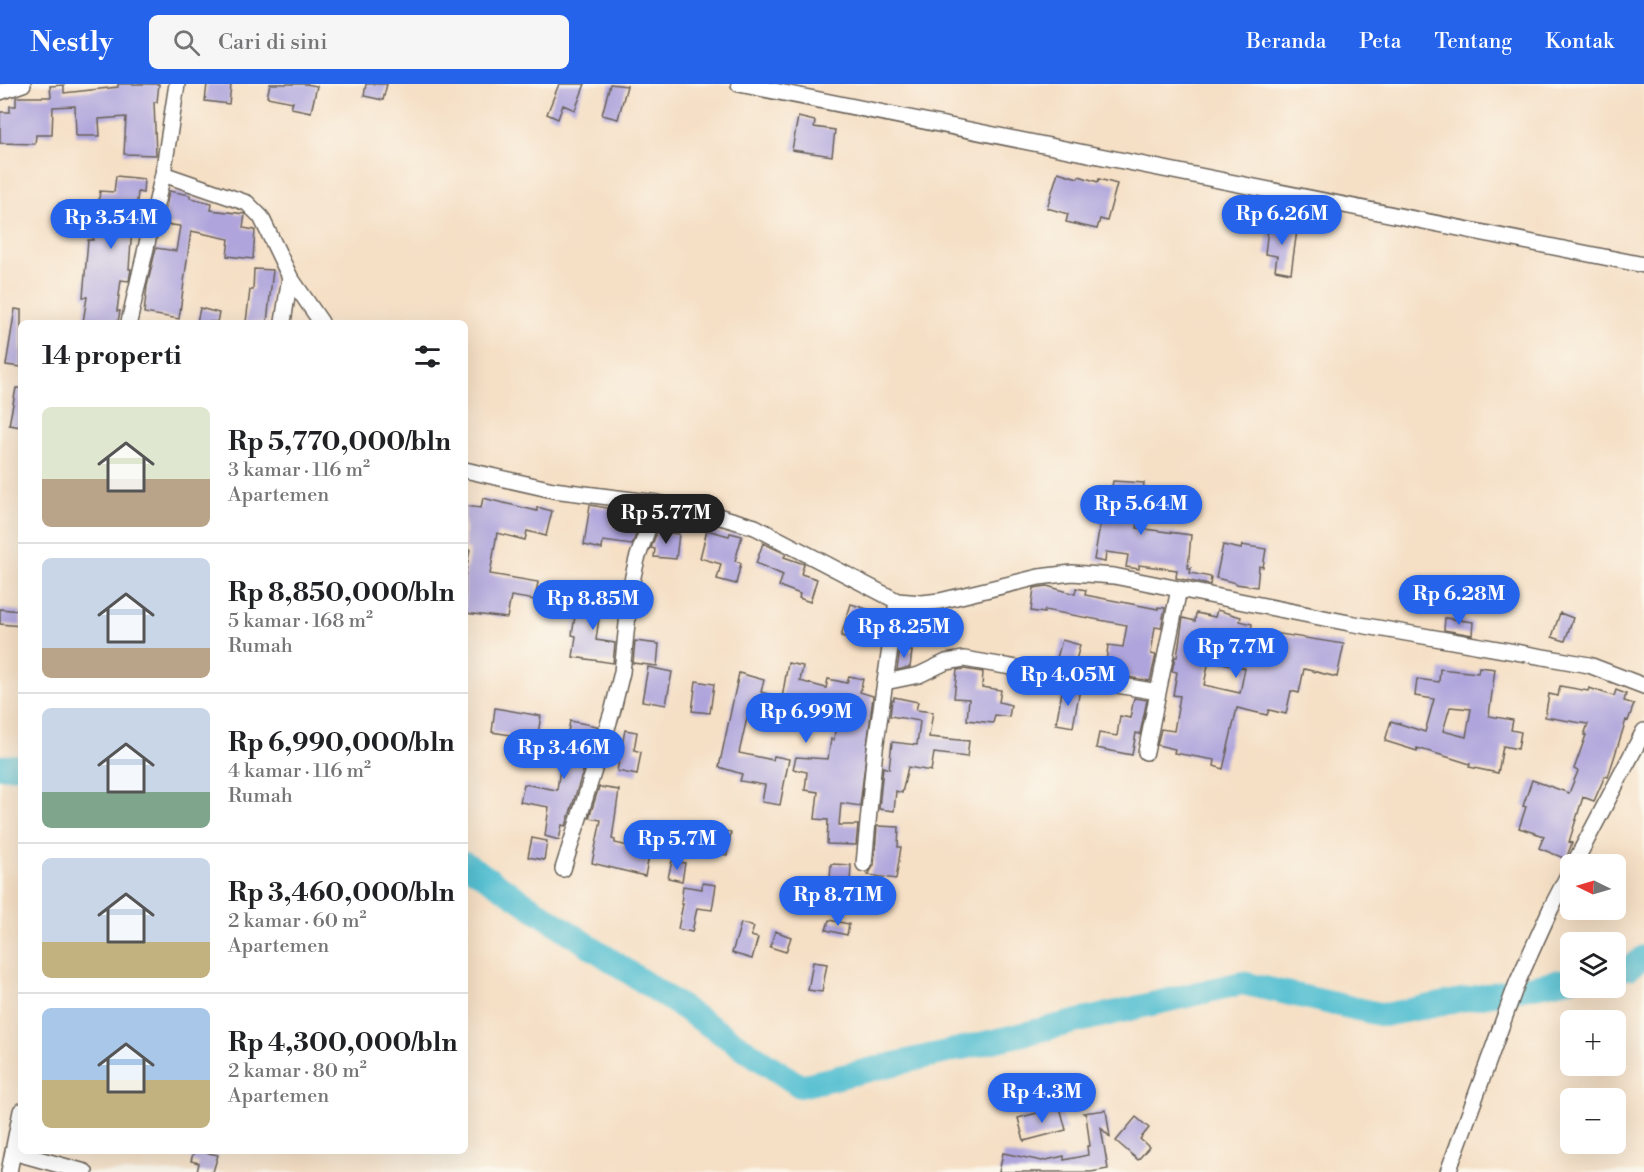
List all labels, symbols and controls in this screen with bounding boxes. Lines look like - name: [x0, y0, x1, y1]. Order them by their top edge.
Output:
- search box: [149, 15, 569, 69]
- text: Nestly: [30, 25, 113, 60]
- icon: search: [170, 26, 203, 59]
- text: Cari di sini: [218, 29, 327, 56]
- text: Beranda: [1246, 29, 1326, 55]
- text: Peta: [1359, 29, 1401, 55]
- text: Tentang: [1434, 29, 1512, 55]
- text: Kontak: [1545, 29, 1614, 55]
- pin: Rp 6.26M: [1220, 195, 1344, 246]
- pin: Rp 3.54M: [49, 199, 173, 250]
- text: Rp 6.26M: [1236, 202, 1328, 227]
- text: Rp 3.54M: [65, 206, 157, 231]
- text: 14 properti: [42, 340, 181, 372]
- icon: filters: [411, 340, 444, 373]
- text: Rp 5,770,000/bln: [228, 426, 451, 458]
- icon: home: [90, 431, 162, 503]
- text: 3 kamar · 116 m²: [228, 458, 370, 483]
- text: Apartemen: [228, 483, 329, 508]
- pin: Rp 5.64M: [1079, 485, 1203, 536]
- text: Rp 5.64M: [1094, 492, 1188, 517]
- pin: Rp 5.77M: [604, 494, 728, 545]
- text: Rp 5.77M: [621, 501, 711, 526]
- pin: Rp 6.28M: [1397, 575, 1521, 626]
- text: Rp 8,850,000/bln: [228, 577, 455, 609]
- pin: Rp 8.85M: [531, 580, 655, 631]
- icon: home: [90, 582, 162, 654]
- text: Rp 6.28M: [1413, 582, 1505, 607]
- text: Rp 8.85M: [547, 587, 639, 612]
- pin: Rp 8.25M: [842, 608, 966, 659]
- text: 5 kamar · 168 m²: [228, 609, 373, 634]
- text: Rp 8.25M: [858, 615, 950, 640]
- pin: Rp 7.7M: [1181, 628, 1291, 679]
- text: Rumah: [228, 634, 293, 659]
- text: Rp 7.7M: [1197, 635, 1275, 660]
- pin: Rp 4.05M: [1006, 656, 1130, 707]
- text: Rp 4.05M: [1020, 663, 1116, 688]
- pin: Rp 6.99M: [744, 693, 868, 744]
- text: Rp 6.99M: [760, 700, 852, 725]
- text: Rp 6,990,000/bln: [228, 727, 455, 759]
- pin: Rp 3.46M: [502, 729, 626, 780]
- icon: home: [90, 732, 162, 804]
- text: Rp 3.46M: [518, 736, 610, 761]
- text: 4 kamar · 116 m²: [228, 759, 371, 784]
- text: Rumah: [228, 784, 293, 809]
- pin: Rp 5.7M: [622, 820, 732, 871]
- text: Rp 5.7M: [638, 827, 716, 852]
- north arrow: [1560, 854, 1626, 920]
- map controls: [1560, 854, 1626, 1154]
- pin: Rp 8.71M: [776, 876, 900, 927]
- text: Rp 3,460,000/bln: [228, 877, 455, 909]
- icon: home: [90, 882, 162, 954]
- text: Rp 8.71M: [793, 883, 883, 908]
- text: 2 kamar · 60 m²: [228, 909, 367, 934]
- button: layers: [1560, 932, 1626, 998]
- text: Apartemen: [228, 934, 329, 959]
- button: +: [1560, 1010, 1626, 1076]
- text: Rp 4,300,000/bln: [228, 1027, 457, 1059]
- icon: home: [90, 1032, 162, 1104]
- text: 2 kamar · 80 m²: [228, 1059, 367, 1084]
- pin: Rp 4.3M: [987, 1073, 1097, 1124]
- text: Rp 4.3M: [1002, 1080, 1082, 1105]
- text: Apartemen: [228, 1084, 329, 1109]
- button: −: [1560, 1088, 1626, 1154]

